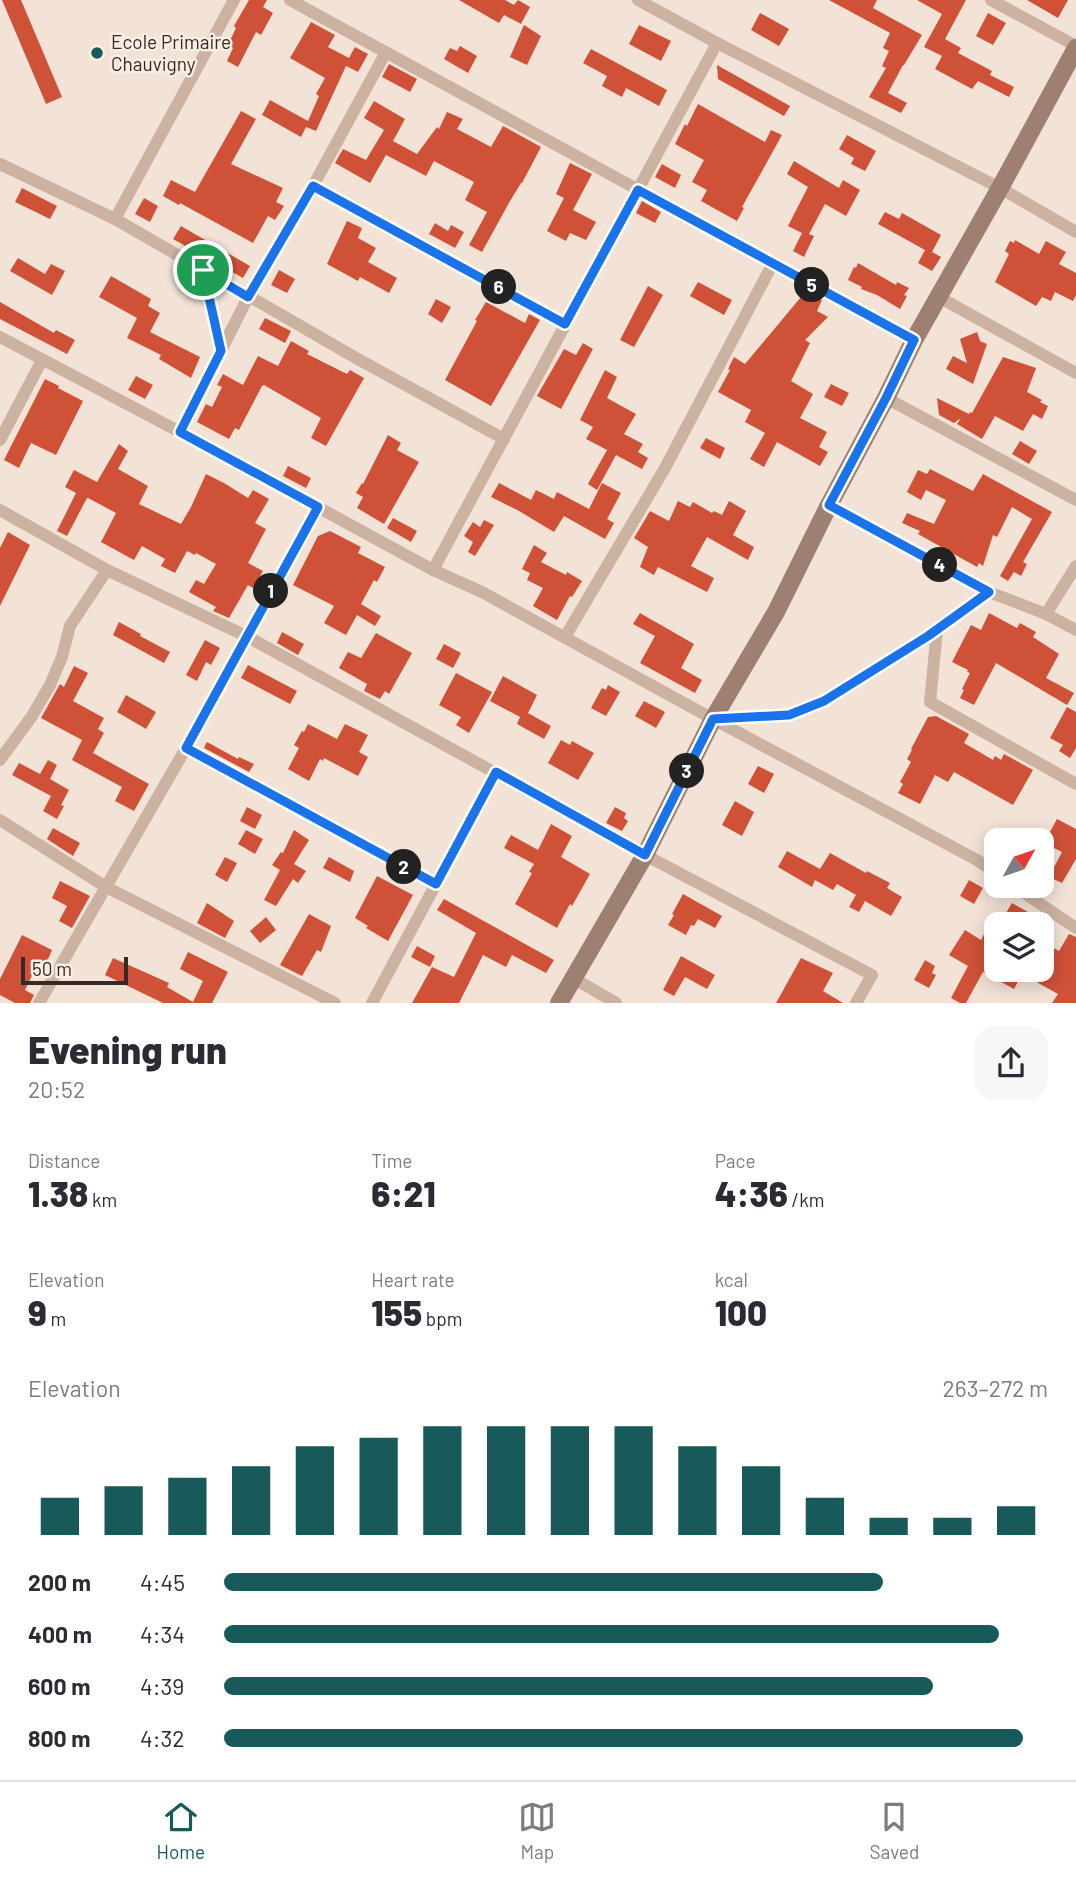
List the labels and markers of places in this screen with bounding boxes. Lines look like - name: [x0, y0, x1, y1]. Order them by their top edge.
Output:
- place label: Ecole Primaire Chauvigny: [111, 30, 231, 75]
- marker: Ecole Primaire Chauvigny: [89, 45, 105, 61]
- pin: [173, 240, 233, 300]
- pin: 5: [794, 268, 830, 302]
- pin: 6: [482, 270, 516, 304]
- pin: 4: [922, 548, 958, 582]
- pin: 1: [254, 574, 288, 608]
- pin: 3: [670, 754, 704, 788]
- pin: 2: [386, 850, 422, 884]

